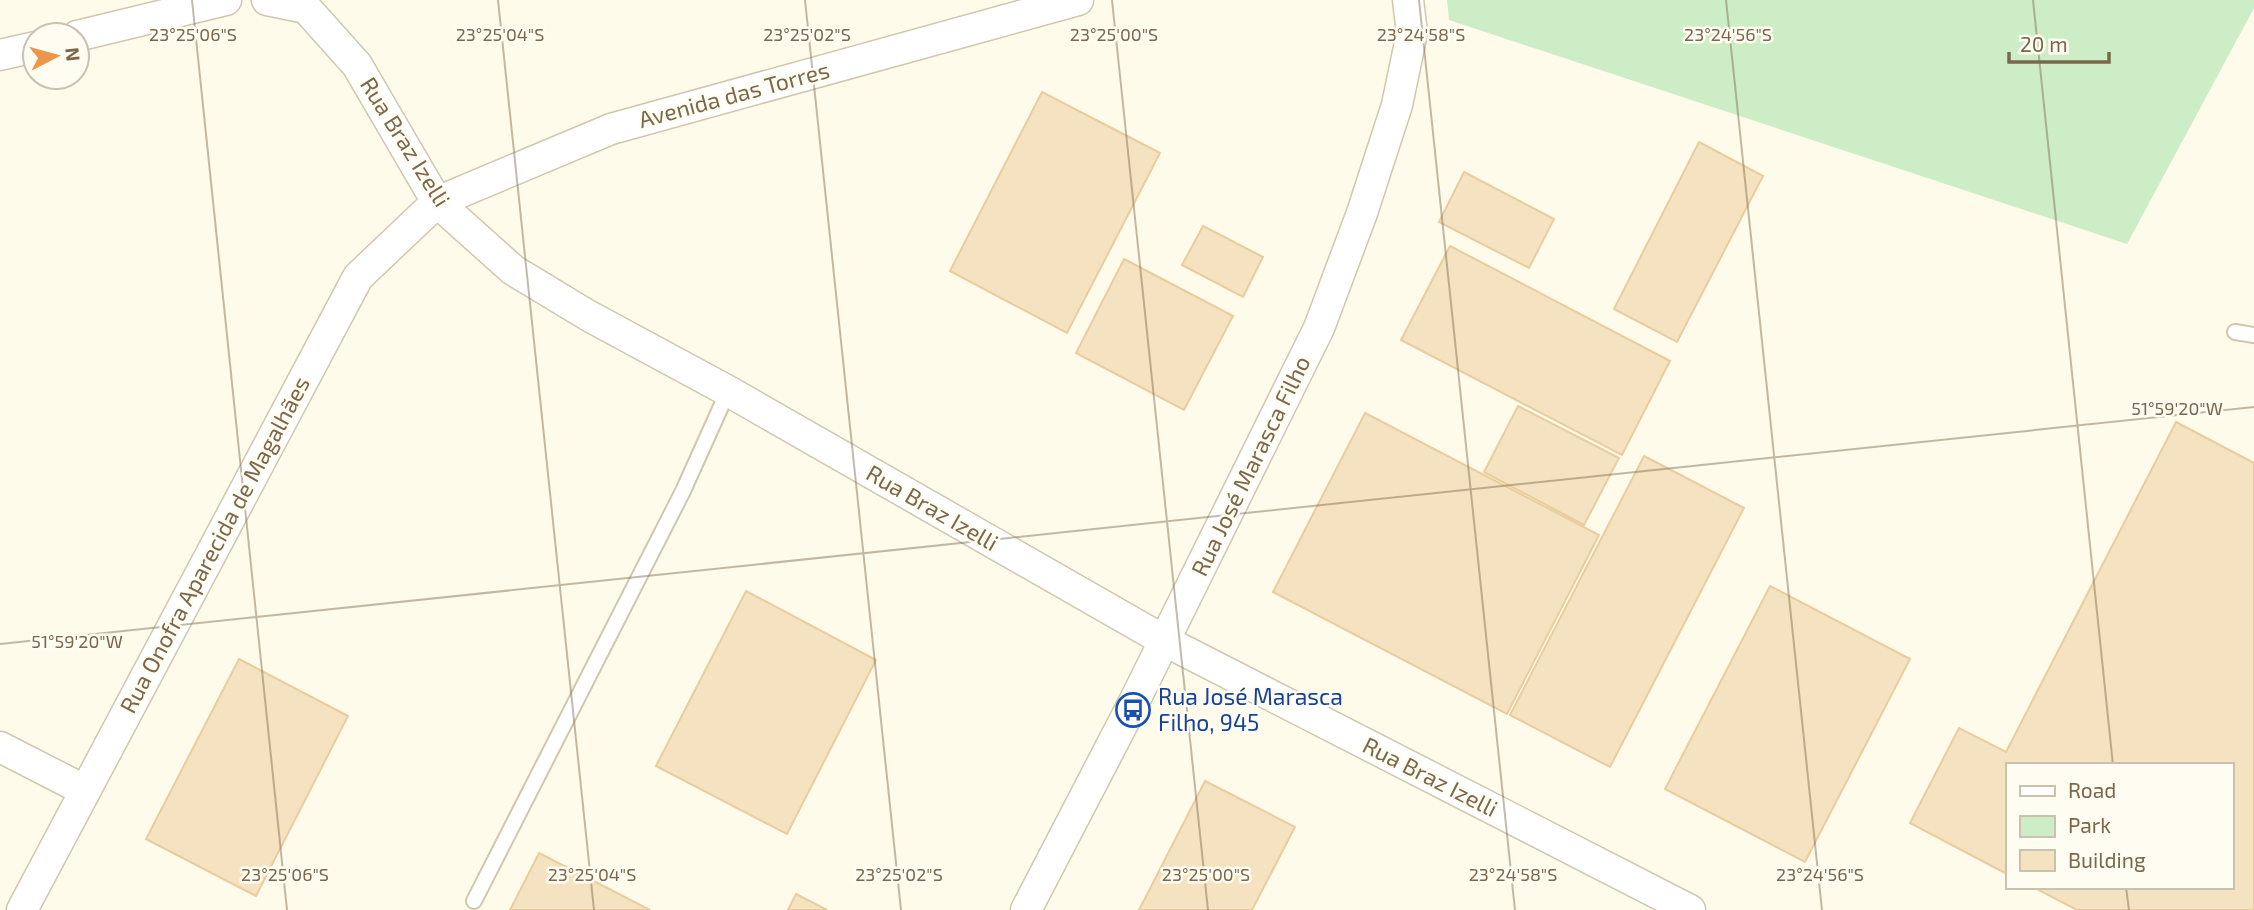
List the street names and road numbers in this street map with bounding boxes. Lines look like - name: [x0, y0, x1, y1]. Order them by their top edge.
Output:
- street label: Avenida das Torres: [635, 55, 832, 133]
- street label: Rua Braz Izelli: [355, 72, 457, 211]
- street label: Rua José Marasca Filho: [1185, 351, 1316, 580]
- street label: Rua Onofra Aparecida de Magalhães: [113, 371, 315, 718]
- street label: Rua Braz Izelli: [862, 458, 1003, 556]
- street label: Rua Braz Izelli: [1358, 730, 1503, 822]

